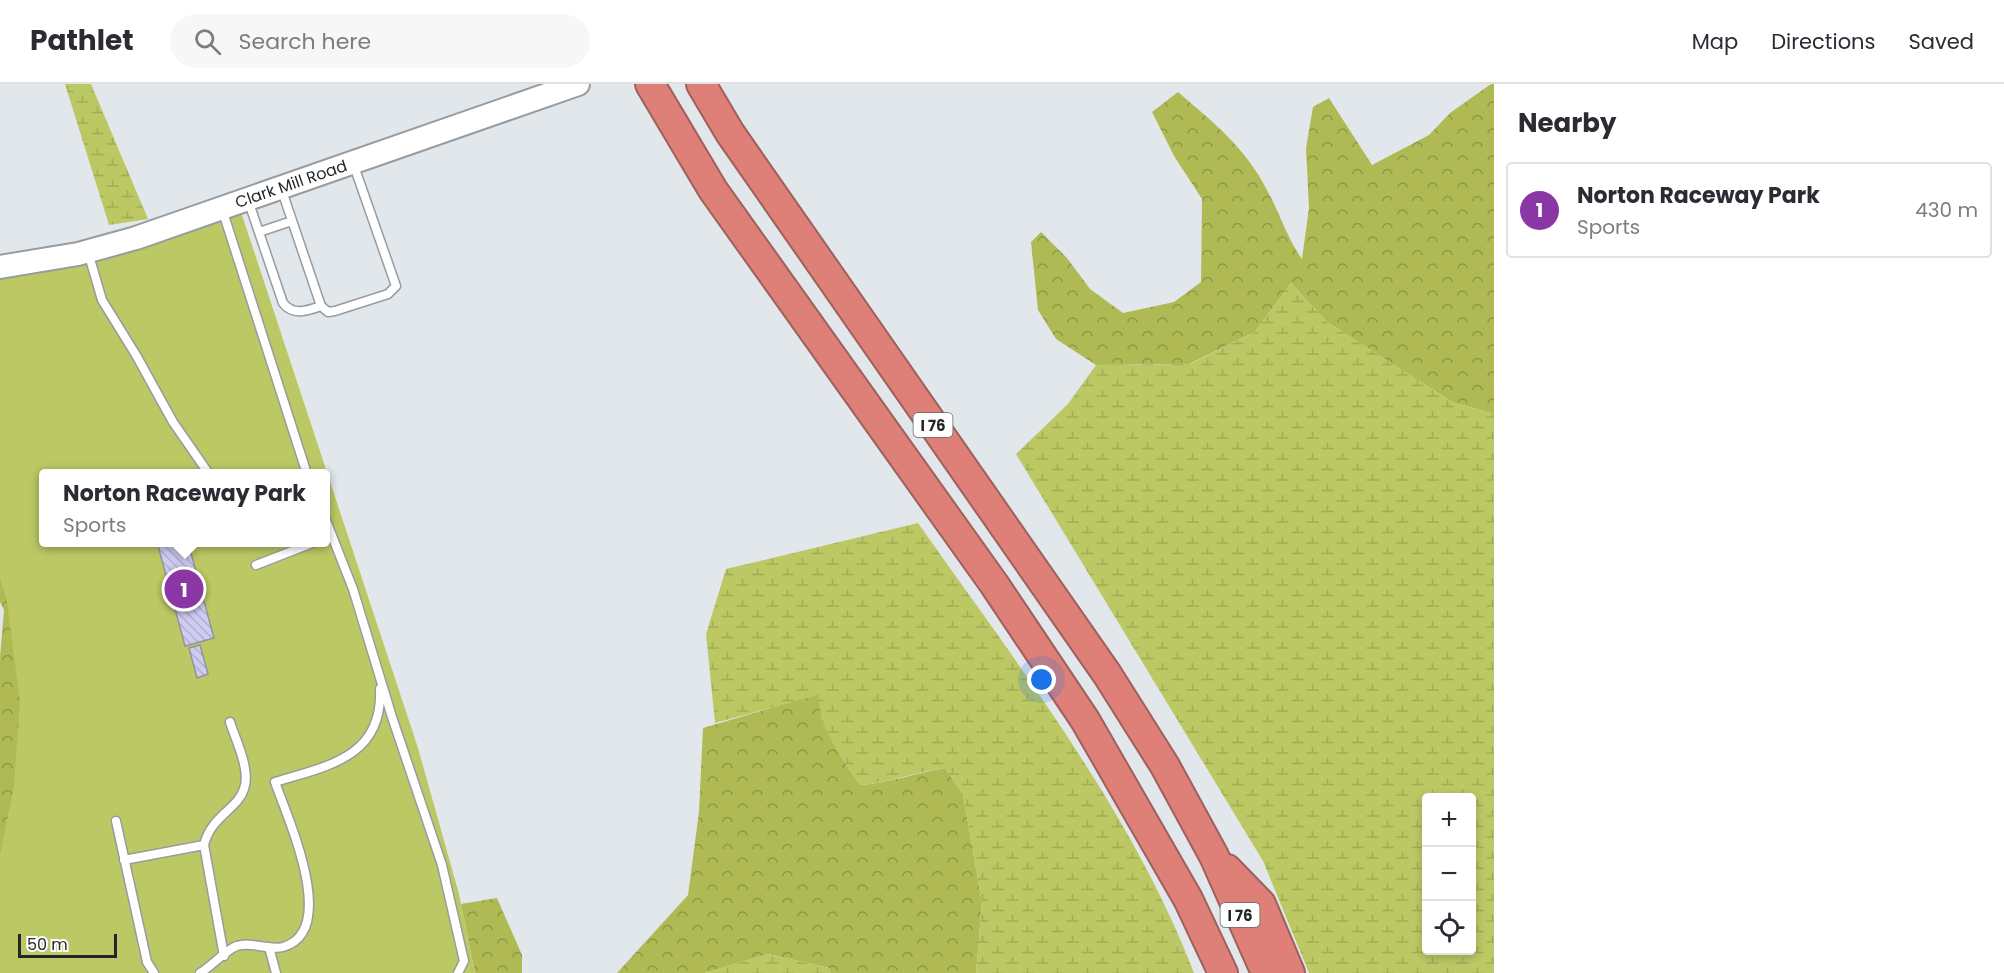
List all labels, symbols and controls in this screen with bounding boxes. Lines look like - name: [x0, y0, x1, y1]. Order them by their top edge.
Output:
- search box: [170, 14, 590, 68]
- text: Pathlet: [30, 21, 134, 60]
- icon: search: [191, 25, 224, 58]
- text: Search here: [239, 26, 371, 57]
- text: Map: [1692, 27, 1738, 56]
- text: Directions: [1771, 27, 1875, 56]
- text: Saved: [1908, 27, 1974, 56]
- text: Nearby: [1518, 105, 1616, 141]
- street label: Clark Mill Road: [232, 154, 350, 214]
- text: Norton Raceway Park: [1577, 180, 1820, 211]
- text: 1: [1536, 196, 1543, 224]
- text: 430 m: [1915, 196, 1978, 224]
- text: Sports: [1577, 213, 1640, 241]
- road number: I 76: [914, 413, 952, 437]
- popup: [39, 469, 330, 547]
- text: Norton Raceway Park: [63, 478, 306, 509]
- text: Sports: [63, 511, 126, 539]
- pin: 1: [164, 566, 204, 612]
- your location: [1027, 665, 1056, 694]
- map controls: [1422, 793, 1476, 955]
- button: +: [1422, 793, 1476, 847]
- button: −: [1422, 847, 1476, 901]
- button: locate: [1422, 901, 1476, 955]
- road number: I 76: [1220, 903, 1260, 927]
- scale bar: [18, 931, 117, 958]
- text: 50 m: [27, 933, 68, 956]

